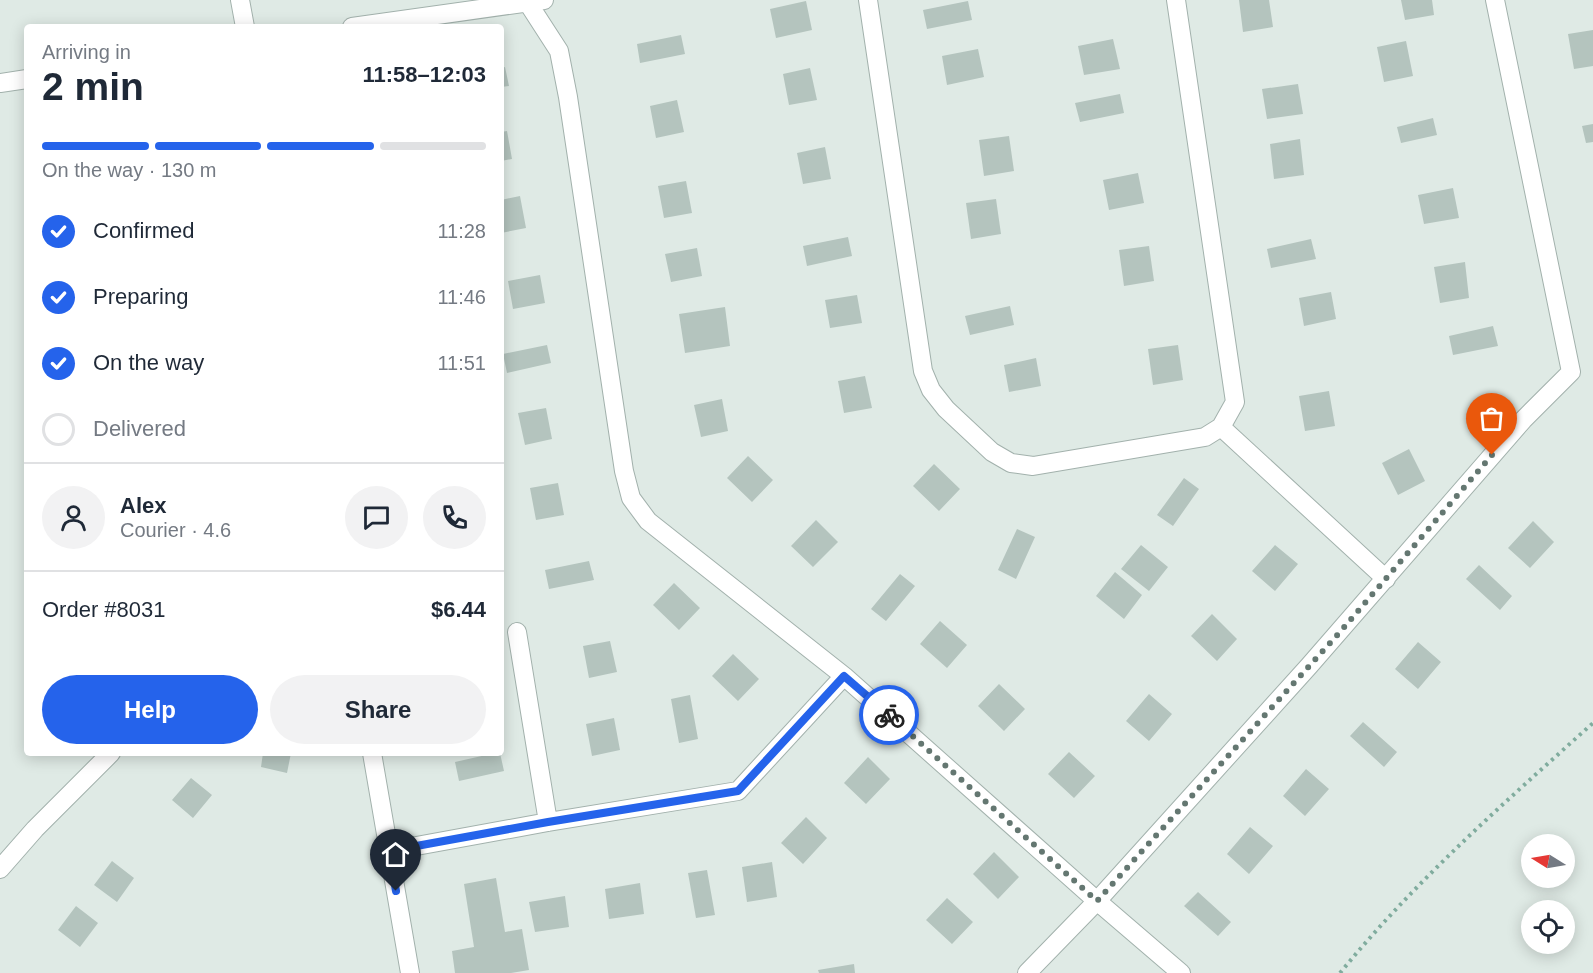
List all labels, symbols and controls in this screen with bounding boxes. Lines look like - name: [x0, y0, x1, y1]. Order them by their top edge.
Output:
- text: Arriving in: [42, 41, 131, 63]
- text: 11:58–12:03: [362, 62, 486, 87]
- text: 2 min: [42, 65, 144, 108]
- text: On the way · 130 m: [42, 159, 217, 181]
- icon: check: [42, 215, 75, 248]
- text: Confirmed: [93, 218, 194, 243]
- text: 11:28: [437, 220, 486, 242]
- icon: check: [42, 281, 75, 314]
- text: Preparing: [93, 284, 188, 309]
- text: 11:46: [437, 286, 486, 308]
- icon: check: [42, 347, 75, 380]
- text: On the way: [93, 350, 204, 375]
- text: 11:51: [437, 352, 486, 374]
- pin: [1466, 393, 1517, 455]
- icon: bag: [1475, 402, 1508, 435]
- text: Delivered: [93, 416, 186, 441]
- button: person: [42, 486, 105, 549]
- button: chat: [345, 486, 408, 549]
- button: phone: [423, 486, 486, 549]
- text: Alex: [120, 493, 166, 518]
- text: Courier · 4.6: [120, 519, 231, 541]
- text: Order #8031: [42, 597, 166, 622]
- text: $6.44: [431, 597, 486, 622]
- button: Help: [42, 675, 258, 744]
- button: Share: [270, 675, 486, 744]
- courier: [859, 685, 919, 745]
- icon: bike: [873, 699, 906, 732]
- pin: [370, 829, 421, 891]
- north arrow: [1521, 834, 1575, 888]
- map controls: [1521, 834, 1575, 954]
- icon: home: [379, 838, 412, 871]
- button: locate: [1521, 900, 1575, 954]

